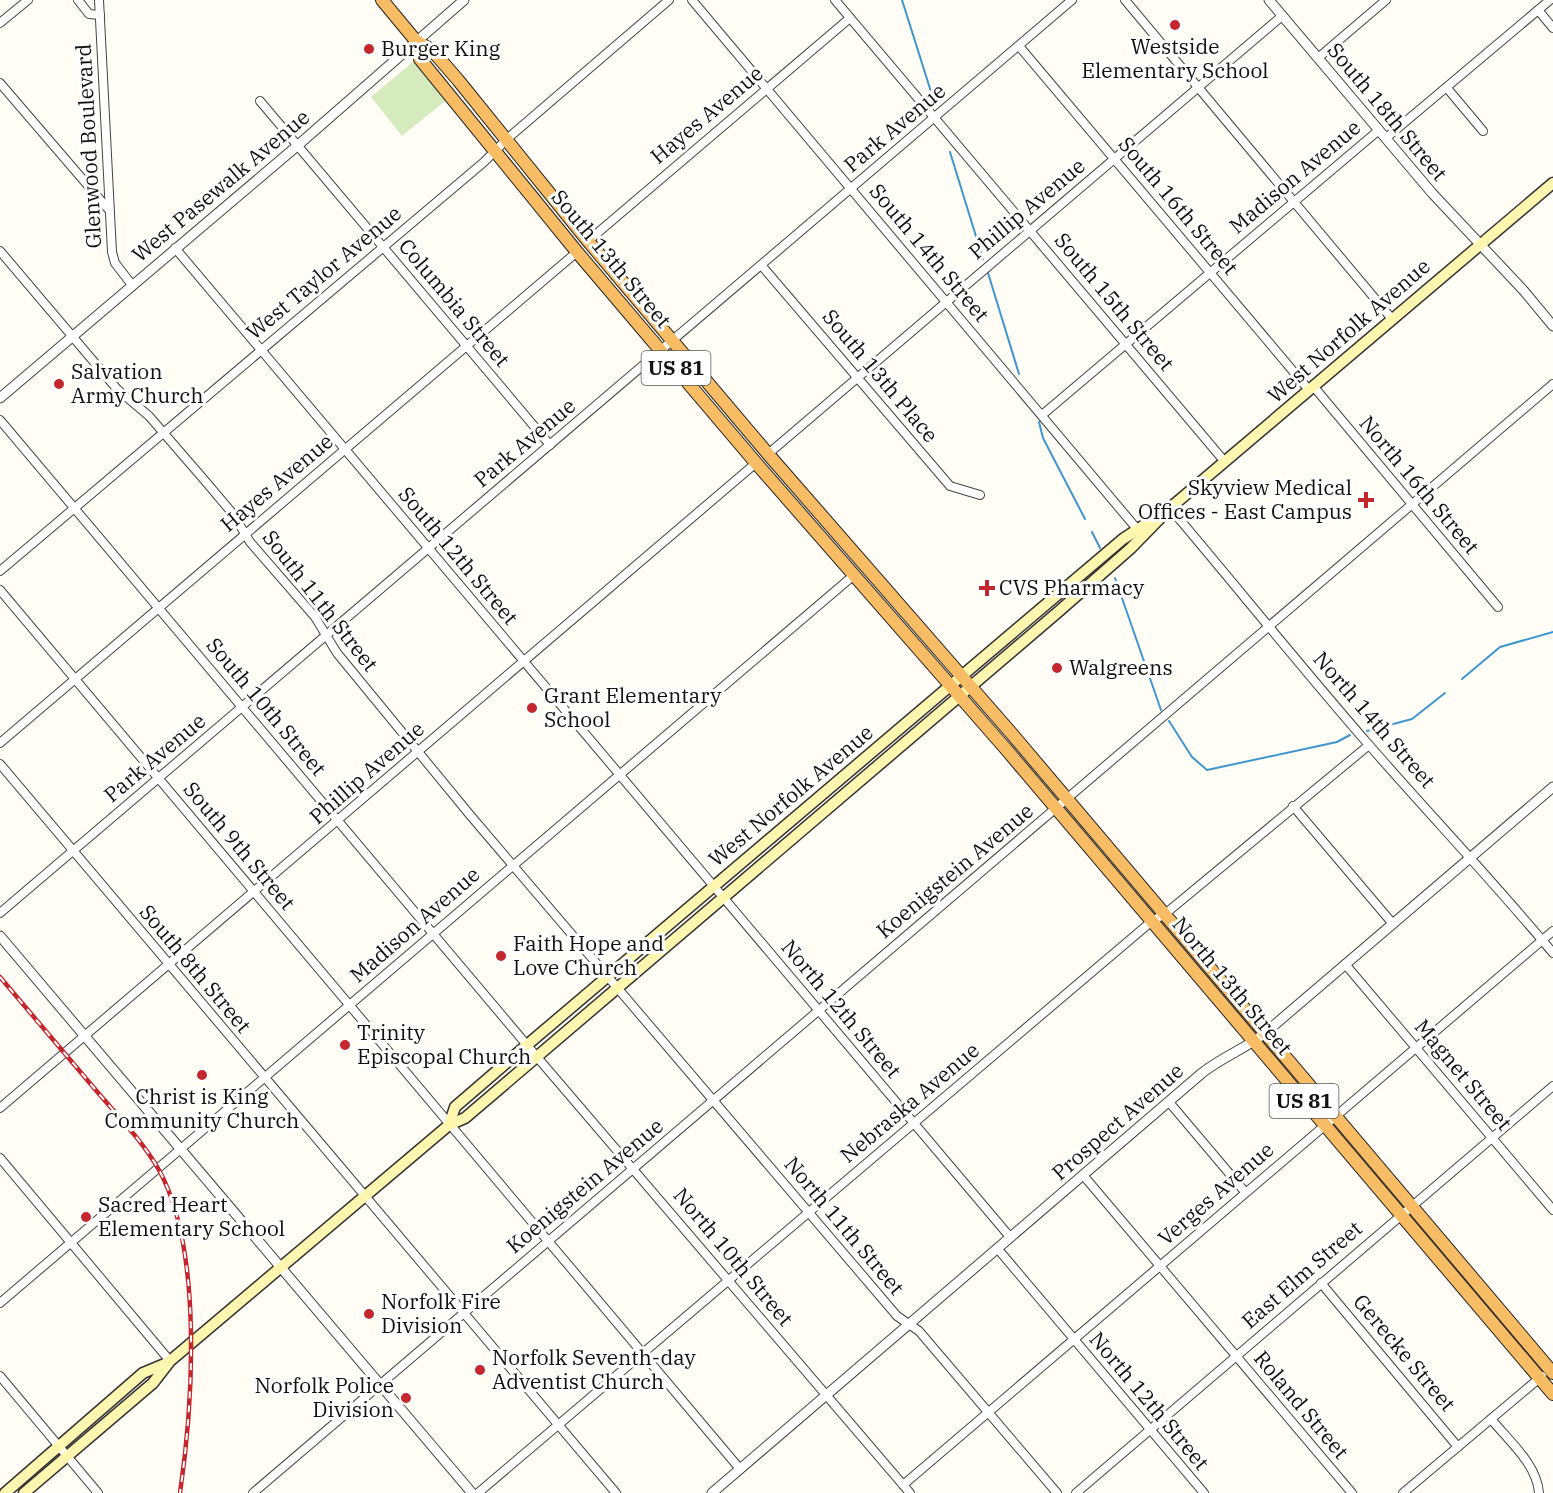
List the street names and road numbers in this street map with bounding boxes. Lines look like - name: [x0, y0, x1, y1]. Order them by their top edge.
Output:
- street label: South 18th Street: [1322, 36, 1454, 186]
- street label: Glenwood Boulevard: [69, 43, 107, 249]
- street label: Hayes Avenue: [644, 59, 769, 170]
- street label: Park Avenue: [838, 76, 951, 178]
- street label: West Pasewalk Avenue: [126, 103, 315, 268]
- street label: Madison Avenue: [1223, 113, 1366, 239]
- street label: South 16th Street: [1113, 130, 1245, 280]
- street label: Phillip Avenue: [962, 151, 1090, 265]
- street label: South 14th Street: [864, 177, 996, 327]
- street label: South 13th Street: [546, 183, 678, 333]
- street label: West Taylor Avenue: [240, 199, 407, 345]
- street label: South 15th Street: [1049, 226, 1181, 376]
- street label: Columbia Street: [393, 232, 517, 372]
- street label: West Norfolk Avenue: [1261, 252, 1436, 409]
- street label: South 13th Place: [817, 303, 945, 448]
- road number: US 81: [642, 351, 710, 385]
- street label: Park Avenue: [468, 391, 581, 493]
- street label: North 16th Street: [1354, 409, 1486, 559]
- street label: Hayes Avenue: [214, 427, 339, 538]
- street label: South 12th Street: [393, 480, 525, 630]
- street label: South 11th Street: [257, 524, 385, 677]
- street label: South 10th Street: [201, 631, 333, 781]
- street label: North 14th Street: [1308, 645, 1442, 794]
- street label: Park Avenue: [98, 706, 211, 808]
- street label: Phillip Avenue: [303, 715, 430, 830]
- street label: West Norfolk Avenue: [702, 718, 879, 872]
- street label: South 9th Street: [178, 775, 302, 915]
- street label: Koenigstein Avenue: [870, 796, 1039, 944]
- street label: Madison Avenue: [344, 860, 485, 988]
- street label: South 8th Street: [134, 898, 258, 1038]
- street label: North 13th Street: [1167, 910, 1299, 1060]
- street label: North 12th Street: [776, 933, 908, 1083]
- street label: Magnet Street: [1409, 1013, 1519, 1136]
- street label: Nebraska Avenue: [834, 1036, 985, 1169]
- street label: Prospect Avenue: [1046, 1056, 1189, 1186]
- road number: US 81: [1270, 1084, 1338, 1118]
- street label: Koenigstein Avenue: [500, 1111, 669, 1259]
- street label: Verges Avenue: [1152, 1135, 1279, 1251]
- street label: North 11th Street: [779, 1150, 911, 1300]
- street label: North 10th Street: [668, 1181, 800, 1331]
- street label: East Elm Street: [1235, 1214, 1367, 1334]
- street label: Gerecke Street: [1347, 1288, 1462, 1417]
- street label: North 12th Street: [1084, 1325, 1216, 1475]
- street label: Roland Street: [1248, 1344, 1355, 1464]

